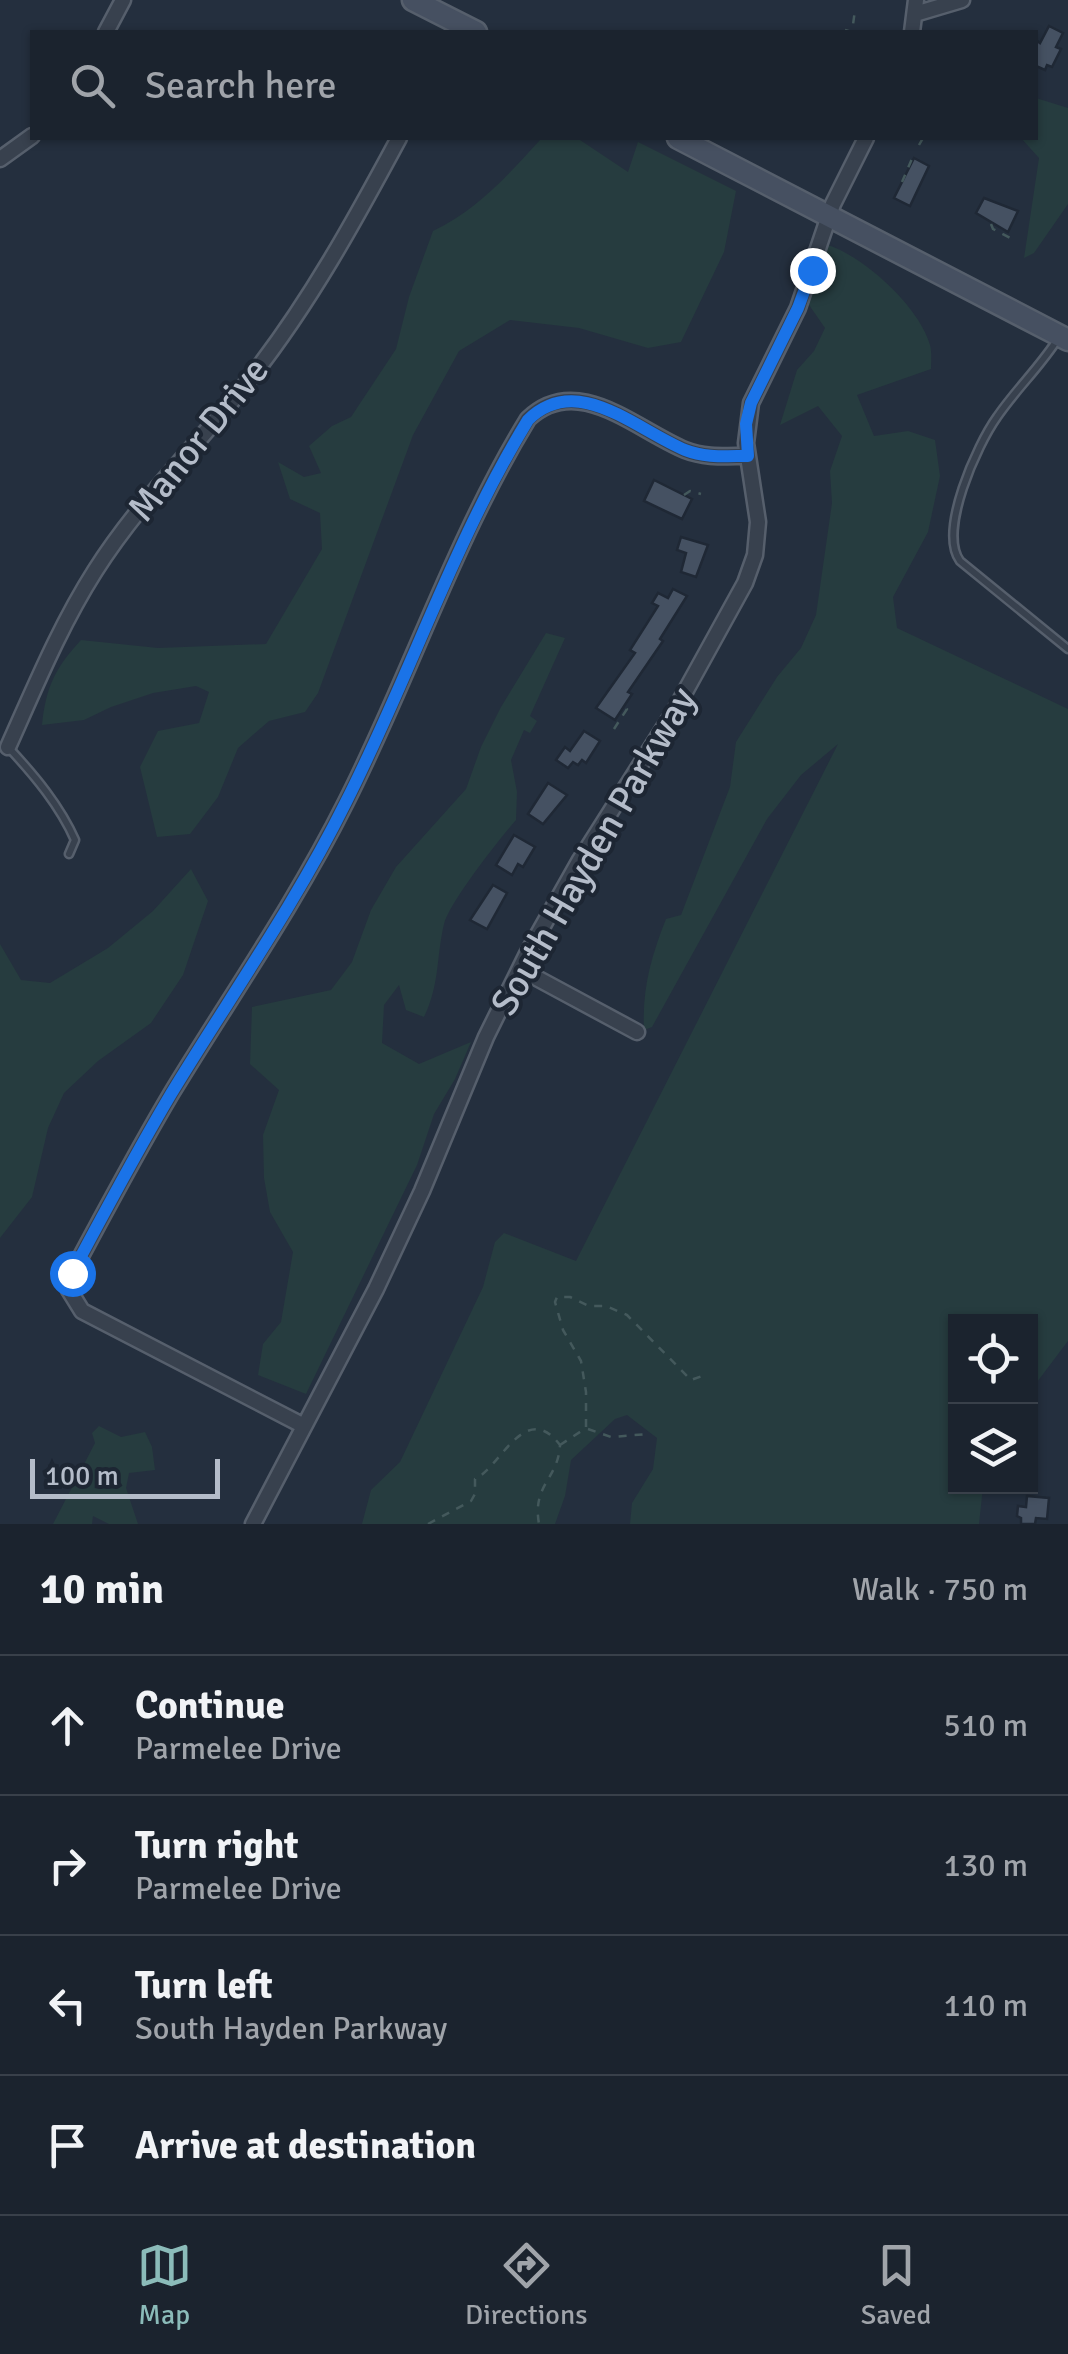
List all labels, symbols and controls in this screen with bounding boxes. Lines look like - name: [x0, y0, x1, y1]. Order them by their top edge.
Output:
- search box: [30, 30, 1038, 140]
- icon: search: [65, 58, 120, 113]
- text: Search here: [145, 62, 337, 109]
- route end: [790, 248, 836, 294]
- street label: Manor Drive: [118, 348, 279, 531]
- street label: South Hayden Parkway: [480, 679, 707, 1024]
- route start: [50, 1251, 96, 1297]
- map controls: [948, 1314, 1038, 1494]
- button: locate: [948, 1314, 1038, 1404]
- button: layers: [948, 1404, 1038, 1494]
- scale bar: [30, 1454, 220, 1498]
- text: 100 m: [45, 1459, 119, 1493]
- text: 10 min: [40, 1564, 164, 1615]
- text: Walk · 750 m: [852, 1570, 1028, 1609]
- text: Continue: [135, 1682, 285, 1729]
- icon: ahead: [40, 1698, 95, 1753]
- text: 510 m: [944, 1706, 1028, 1745]
- text: Parmelee Drive: [135, 1729, 342, 1768]
- text: Turn right: [135, 1822, 299, 1869]
- icon: right: [40, 1838, 95, 1893]
- text: 130 m: [944, 1846, 1028, 1885]
- text: Parmelee Drive: [135, 1869, 342, 1908]
- text: Turn left: [135, 1962, 273, 2009]
- icon: left: [40, 1978, 95, 2033]
- text: 110 m: [944, 1986, 1028, 2025]
- text: South Hayden Parkway: [135, 2009, 447, 2048]
- icon: arrive: [40, 2118, 95, 2173]
- text: Arrive at destination: [135, 2122, 476, 2169]
- tab: Map: [137, 2238, 192, 2332]
- tab: Directions: [465, 2238, 587, 2332]
- tab: Saved: [861, 2238, 931, 2332]

